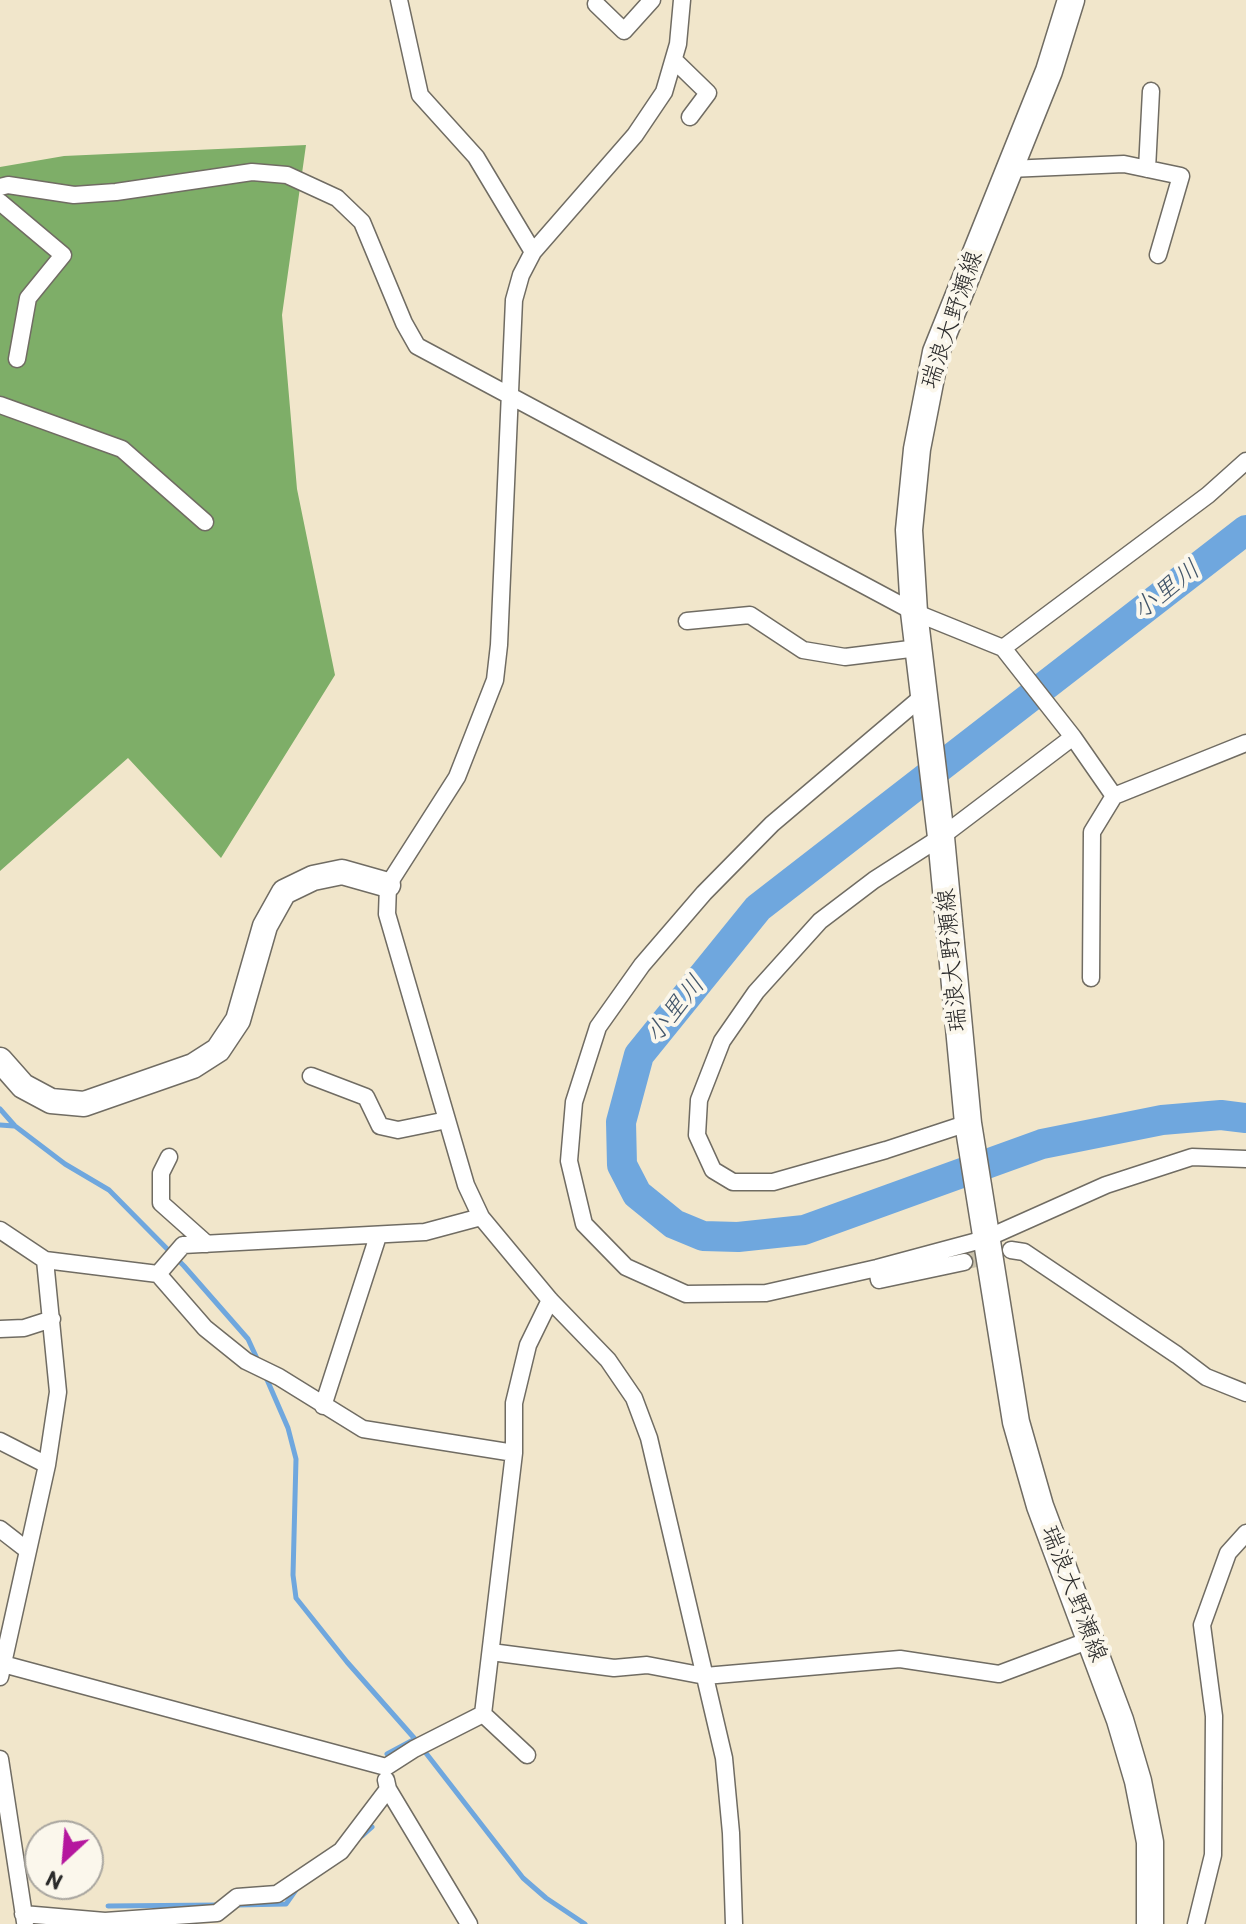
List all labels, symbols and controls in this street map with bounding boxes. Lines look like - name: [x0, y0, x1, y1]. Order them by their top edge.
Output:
- street label: 瑞浪大野瀬線: [916, 247, 990, 393]
- water label: 小里川: [1127, 555, 1207, 627]
- street label: 瑞浪大野瀬線: [932, 887, 974, 1033]
- water label: 小里川: [639, 970, 713, 1050]
- street label: 瑞浪大野瀬線: [1034, 1522, 1112, 1666]
- north arrow: [24, 1820, 104, 1900]
- text: N: [42, 1865, 67, 1896]

